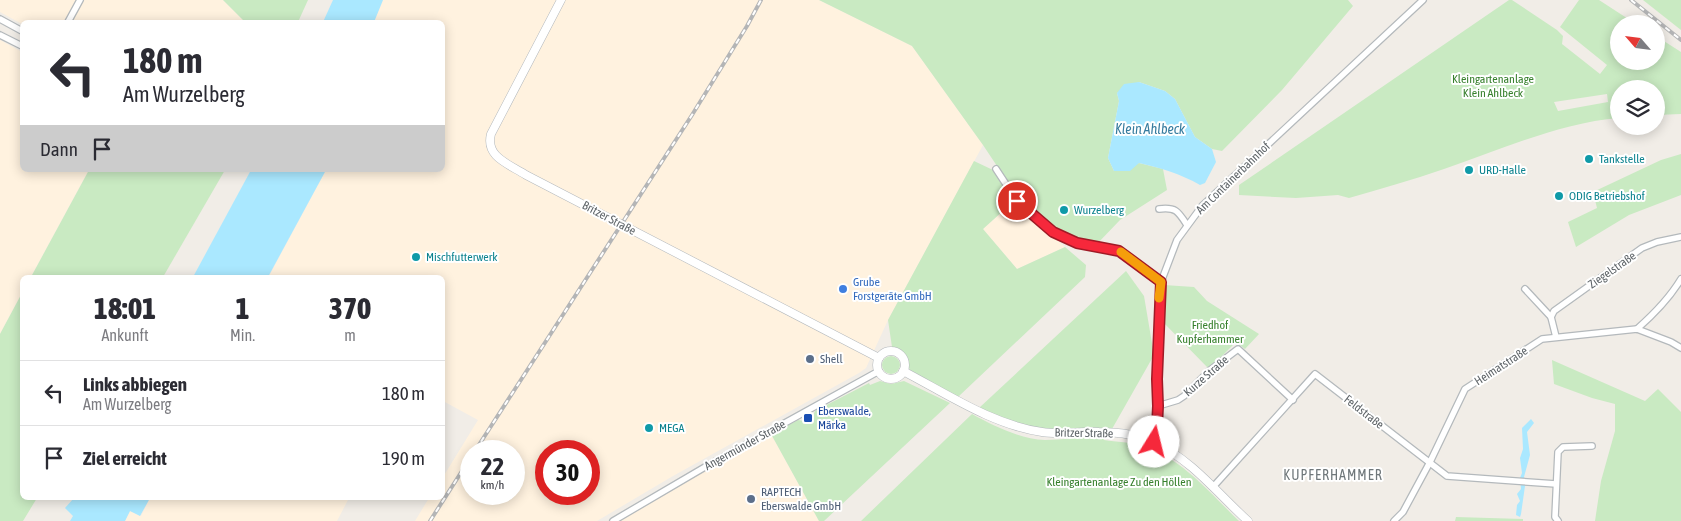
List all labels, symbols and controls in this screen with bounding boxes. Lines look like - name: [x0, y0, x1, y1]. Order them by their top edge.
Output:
- north arrow: [1610, 15, 1665, 70]
- map controls: [1610, 15, 1665, 135]
- icon: left: [40, 40, 105, 105]
- text: 180 m: [123, 40, 202, 80]
- park label: Kleingartenanlage Klein Ahlbeck: [1452, 72, 1534, 100]
- button: layers: [1610, 80, 1665, 135]
- text: Am Wurzelberg: [123, 81, 245, 107]
- water label: Klein Ahlbeck: [1115, 121, 1186, 137]
- icon: arrive: [88, 135, 116, 163]
- text: Dann: [40, 138, 78, 160]
- street label: Am Containerbahnhof: [1193, 139, 1273, 217]
- place label: Tankstelle: [1599, 152, 1645, 166]
- marker: Tankstelle: [1583, 153, 1595, 165]
- place label: URD-Halle: [1479, 163, 1526, 177]
- marker: URD-Halle: [1463, 164, 1475, 176]
- pin: [996, 180, 1038, 222]
- icon: arrive: [1003, 187, 1031, 215]
- place label: ODIG Betriebshof: [1569, 189, 1646, 203]
- marker: ODIG Betriebshof: [1553, 190, 1565, 202]
- street label: Britzer Straße: [580, 198, 638, 238]
- place label: Wurzelberg: [1074, 203, 1125, 217]
- marker: Wurzelberg: [1058, 204, 1070, 216]
- street label: Ziegelstraße: [1586, 249, 1638, 291]
- place label: Mischfutterwerk: [426, 250, 498, 264]
- marker: Mischfutterwerk: [410, 251, 422, 263]
- place label: Grube Forstgeräte GmbH: [853, 275, 932, 303]
- marker: Grube Forstgeräte GmbH: [837, 283, 849, 295]
- text: 18:01: [94, 291, 156, 325]
- text: 1: [235, 291, 250, 325]
- text: 370: [329, 291, 371, 325]
- park label: Friedhof Kupferhammer: [1176, 318, 1244, 346]
- text: Ankunft: [101, 326, 149, 344]
- text: Min.: [230, 326, 255, 344]
- text: m: [344, 326, 356, 344]
- street label: Heimatstraße: [1472, 344, 1530, 388]
- place label: Shell: [820, 352, 843, 366]
- marker: Shell: [804, 353, 816, 365]
- street label: Kurze Straße: [1181, 353, 1231, 399]
- text: Links abbiegen: [83, 373, 187, 395]
- icon: left: [40, 379, 68, 407]
- text: 180 m: [382, 382, 425, 404]
- street label: Feldstraße: [1341, 392, 1387, 432]
- text: Am Wurzelberg: [83, 395, 171, 413]
- place label: Eberswalde, Märka: [818, 404, 871, 432]
- marker: Eberswalde, Märka: [802, 412, 814, 424]
- position arrow: [1127, 415, 1179, 467]
- street label: Angermünder Straße: [702, 417, 788, 473]
- place label: MEGA: [659, 421, 685, 435]
- marker: MEGA: [643, 422, 655, 434]
- street label: Britzer Straße: [1055, 425, 1113, 441]
- speed limit sign: 30: [535, 440, 600, 505]
- icon: arrive: [40, 444, 68, 472]
- text: Ziel erreicht: [83, 447, 167, 469]
- text: 190 m: [382, 447, 425, 469]
- text: 22: [481, 452, 504, 480]
- district label: KUPFERHAMMER: [1283, 467, 1383, 483]
- park label: Kleingartenanlage Zu den Höllen: [1046, 475, 1192, 489]
- text: km/h: [481, 478, 504, 492]
- place label: RAPTECH Eberswalde GmbH: [761, 485, 841, 513]
- marker: RAPTECH Eberswalde GmbH: [745, 493, 757, 505]

